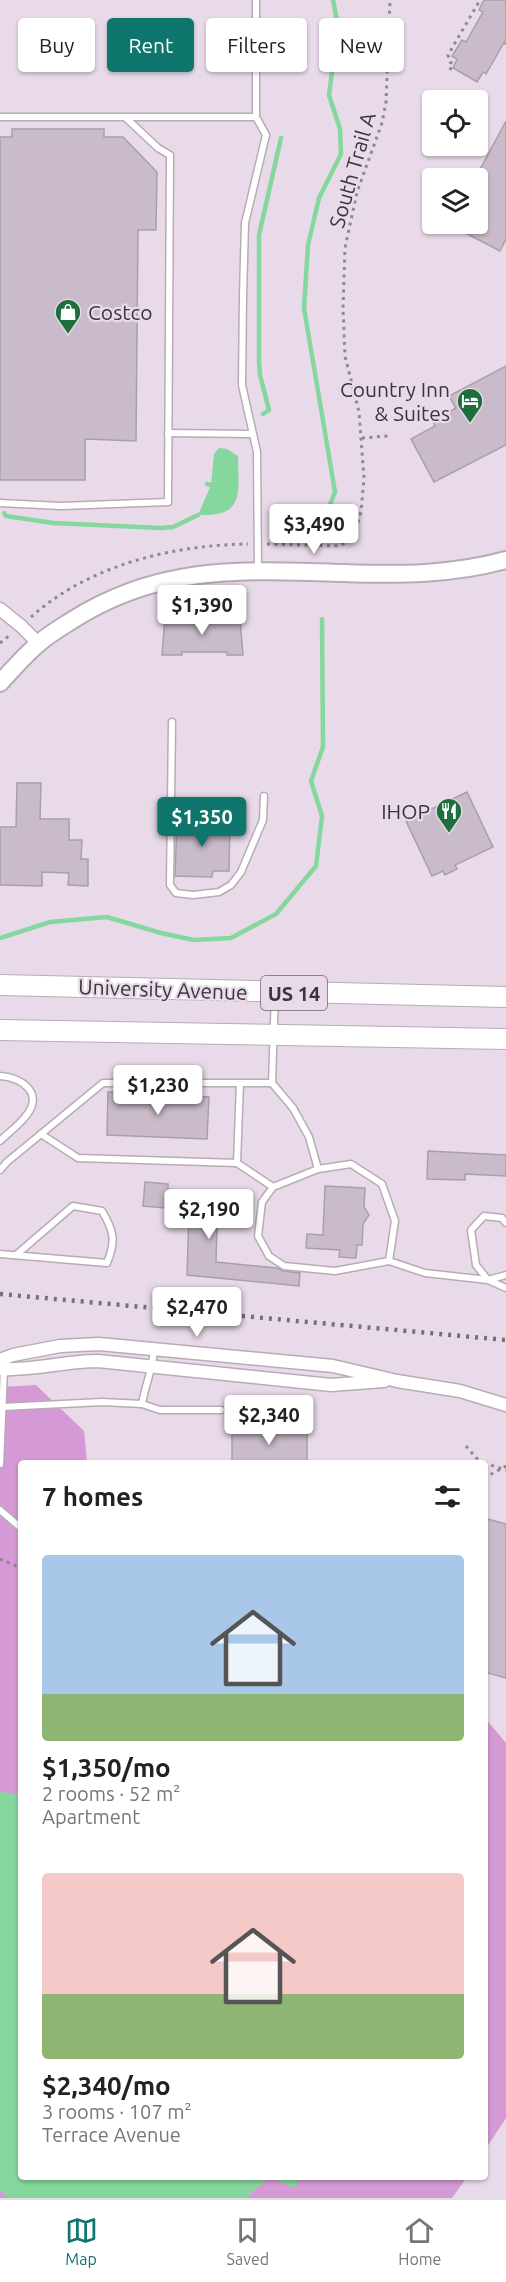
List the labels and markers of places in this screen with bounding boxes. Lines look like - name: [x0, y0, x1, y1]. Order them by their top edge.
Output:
- shop icon: Costco: [53, 297, 83, 335]
- place label: Costco: [88, 300, 152, 324]
- place label: Country Inn & Suites: [340, 377, 450, 425]
- hotel icon: Country Inn & Suites: [455, 386, 485, 424]
- pin: $3,490: [265, 504, 363, 555]
- pin: $1,390: [153, 585, 251, 636]
- restaurant icon: IHOP: [434, 796, 464, 834]
- pin: $1,350: [153, 797, 251, 848]
- place label: IHOP: [381, 799, 430, 823]
- pin: $1,230: [109, 1065, 207, 1116]
- pin: $2,190: [160, 1189, 258, 1240]
- pin: $2,470: [148, 1287, 246, 1338]
- pin: $2,340: [220, 1395, 318, 1446]

